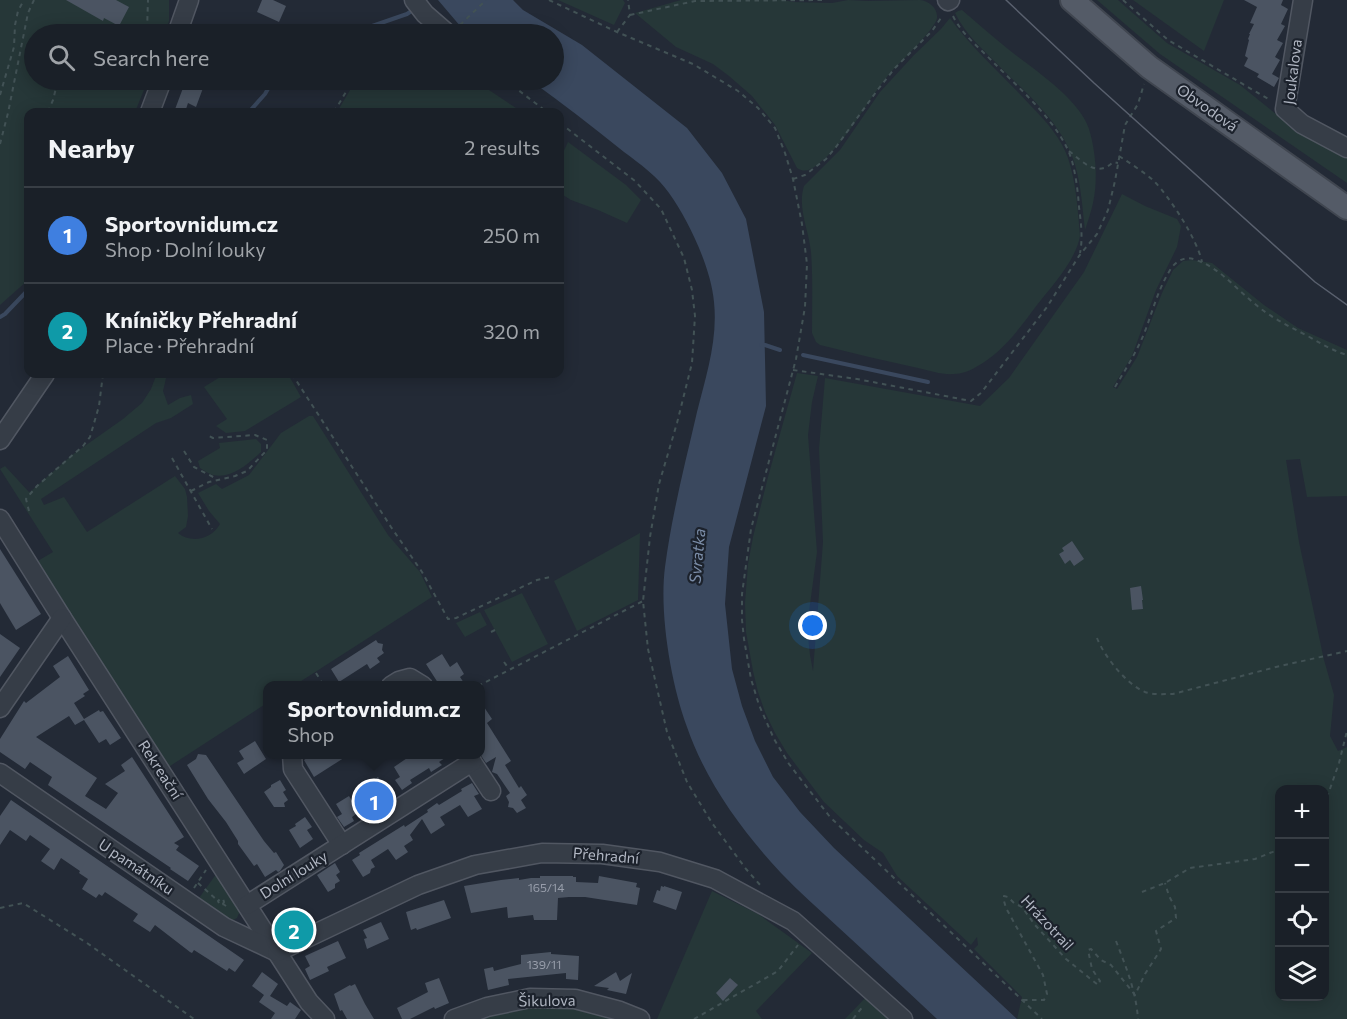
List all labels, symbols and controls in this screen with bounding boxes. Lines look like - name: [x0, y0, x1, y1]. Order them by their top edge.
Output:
- search box: [24, 24, 564, 90]
- street label: Joukalova: [1279, 38, 1305, 106]
- icon: search: [45, 41, 78, 74]
- text: Search here: [93, 44, 209, 71]
- street label: Obvodová: [1174, 80, 1241, 135]
- text: Nearby: [48, 132, 135, 163]
- text: 2 results: [464, 135, 540, 159]
- text: Sportovnidum.cz: [105, 210, 278, 237]
- text: 1: [63, 223, 72, 247]
- text: 250 m: [483, 223, 540, 247]
- text: Shop · Dolní louky: [105, 237, 266, 261]
- text: Kníničky Přehradní: [105, 306, 297, 333]
- text: 2: [62, 319, 73, 343]
- text: 320 m: [483, 319, 540, 343]
- text: Place · Přehradní: [105, 333, 255, 357]
- water label: Svratka: [685, 528, 708, 584]
- your location: [798, 611, 827, 640]
- popup: [263, 681, 485, 759]
- text: Sportovnidum.cz: [287, 695, 461, 722]
- text: Shop: [287, 722, 334, 746]
- street label: Rekreační: [135, 736, 187, 803]
- pin: 1: [354, 778, 394, 824]
- map controls: [1275, 785, 1329, 1001]
- button: +: [1275, 785, 1329, 839]
- street label: U památníku: [96, 835, 177, 898]
- button: −: [1275, 839, 1329, 893]
- street label: Přehradní: [572, 843, 641, 867]
- street label: Dolní louky: [256, 846, 331, 902]
- house number: 165/14: [528, 880, 564, 894]
- street label: Hrázotrail: [1018, 891, 1078, 954]
- button: locate: [1275, 893, 1329, 947]
- pin: 2: [274, 908, 314, 952]
- button: layers: [1275, 947, 1329, 1001]
- house number: 139/11: [527, 957, 561, 971]
- street label: Šikulova: [518, 990, 576, 1009]

